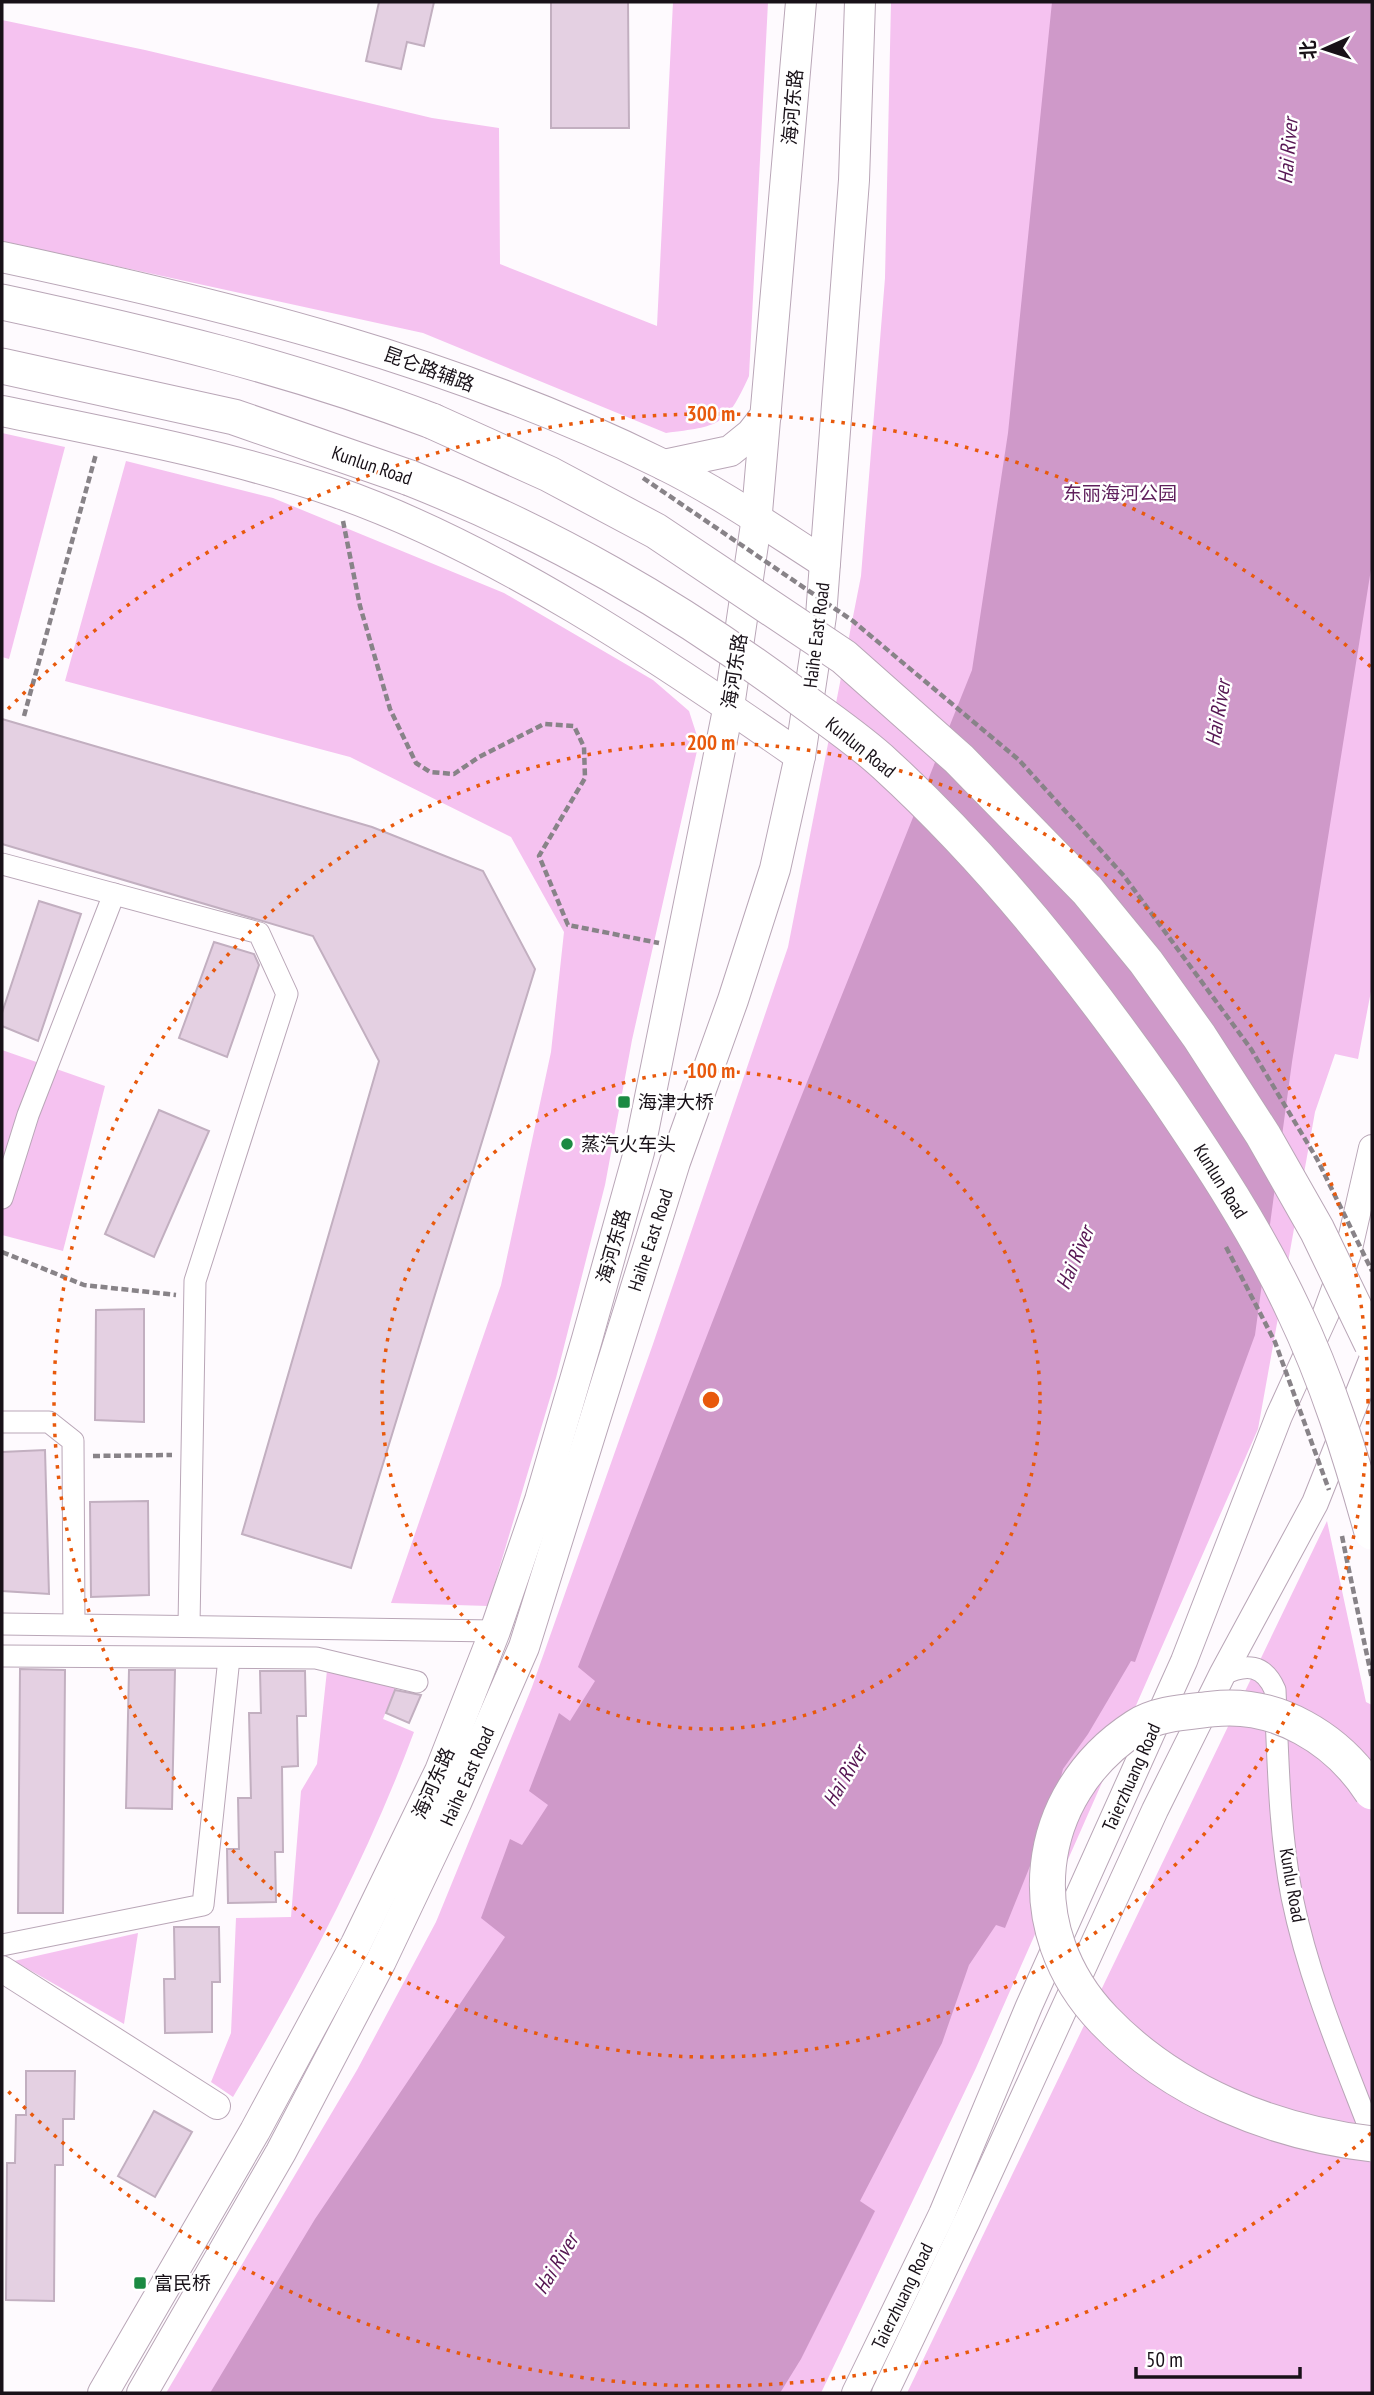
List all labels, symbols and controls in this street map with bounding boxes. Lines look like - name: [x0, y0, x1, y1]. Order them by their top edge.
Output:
- north arrow: [1290, 14, 1360, 84]
- text: 北: [1296, 40, 1321, 60]
- street label: 海河东路: [777, 68, 807, 146]
- water label: Hai River: [1271, 114, 1304, 185]
- street label: 昆仑路辅路: [380, 341, 478, 397]
- text: 300 m: [687, 400, 735, 427]
- street label: Kunlun Road: [329, 440, 415, 490]
- park label: 东丽海河公园: [1063, 481, 1177, 505]
- street label: Haihe East Road: [798, 581, 834, 689]
- street label: 海河东路: [716, 632, 752, 710]
- water label: Hai River: [1198, 675, 1237, 748]
- street label: Kunlun Road: [821, 712, 901, 782]
- text: 200 m: [687, 729, 735, 756]
- text: 100 m: [687, 1057, 735, 1084]
- place label: 海津大桥: [638, 1090, 714, 1114]
- marker: 海津大桥: [616, 1094, 632, 1110]
- place label: 蒸汽火车头: [581, 1132, 676, 1156]
- marker: 蒸汽火车头: [559, 1136, 575, 1152]
- street label: Kunlun Road: [1189, 1139, 1253, 1223]
- street label: Haihe East Road: [622, 1186, 678, 1294]
- street label: 海河东路: [591, 1206, 635, 1286]
- water label: Hai River: [1049, 1219, 1101, 1293]
- centre of rings: [699, 1388, 723, 1412]
- street label: Taierzhuang Road: [1097, 1719, 1165, 1835]
- street label: Haihe East Road: [434, 1723, 500, 1829]
- water label: Hai River: [816, 1738, 874, 1811]
- street label: 海河东路: [407, 1743, 459, 1823]
- street label: Kunlu Road: [1275, 1846, 1311, 1924]
- water label: Hai River: [527, 2226, 586, 2299]
- street label: Taierzhuang Road: [866, 2239, 938, 2353]
- place label: 富民桥: [154, 2271, 211, 2295]
- marker: 富民桥: [132, 2275, 148, 2291]
- scale bar: [1136, 2336, 1300, 2380]
- text: 50 m: [1146, 2346, 1183, 2373]

